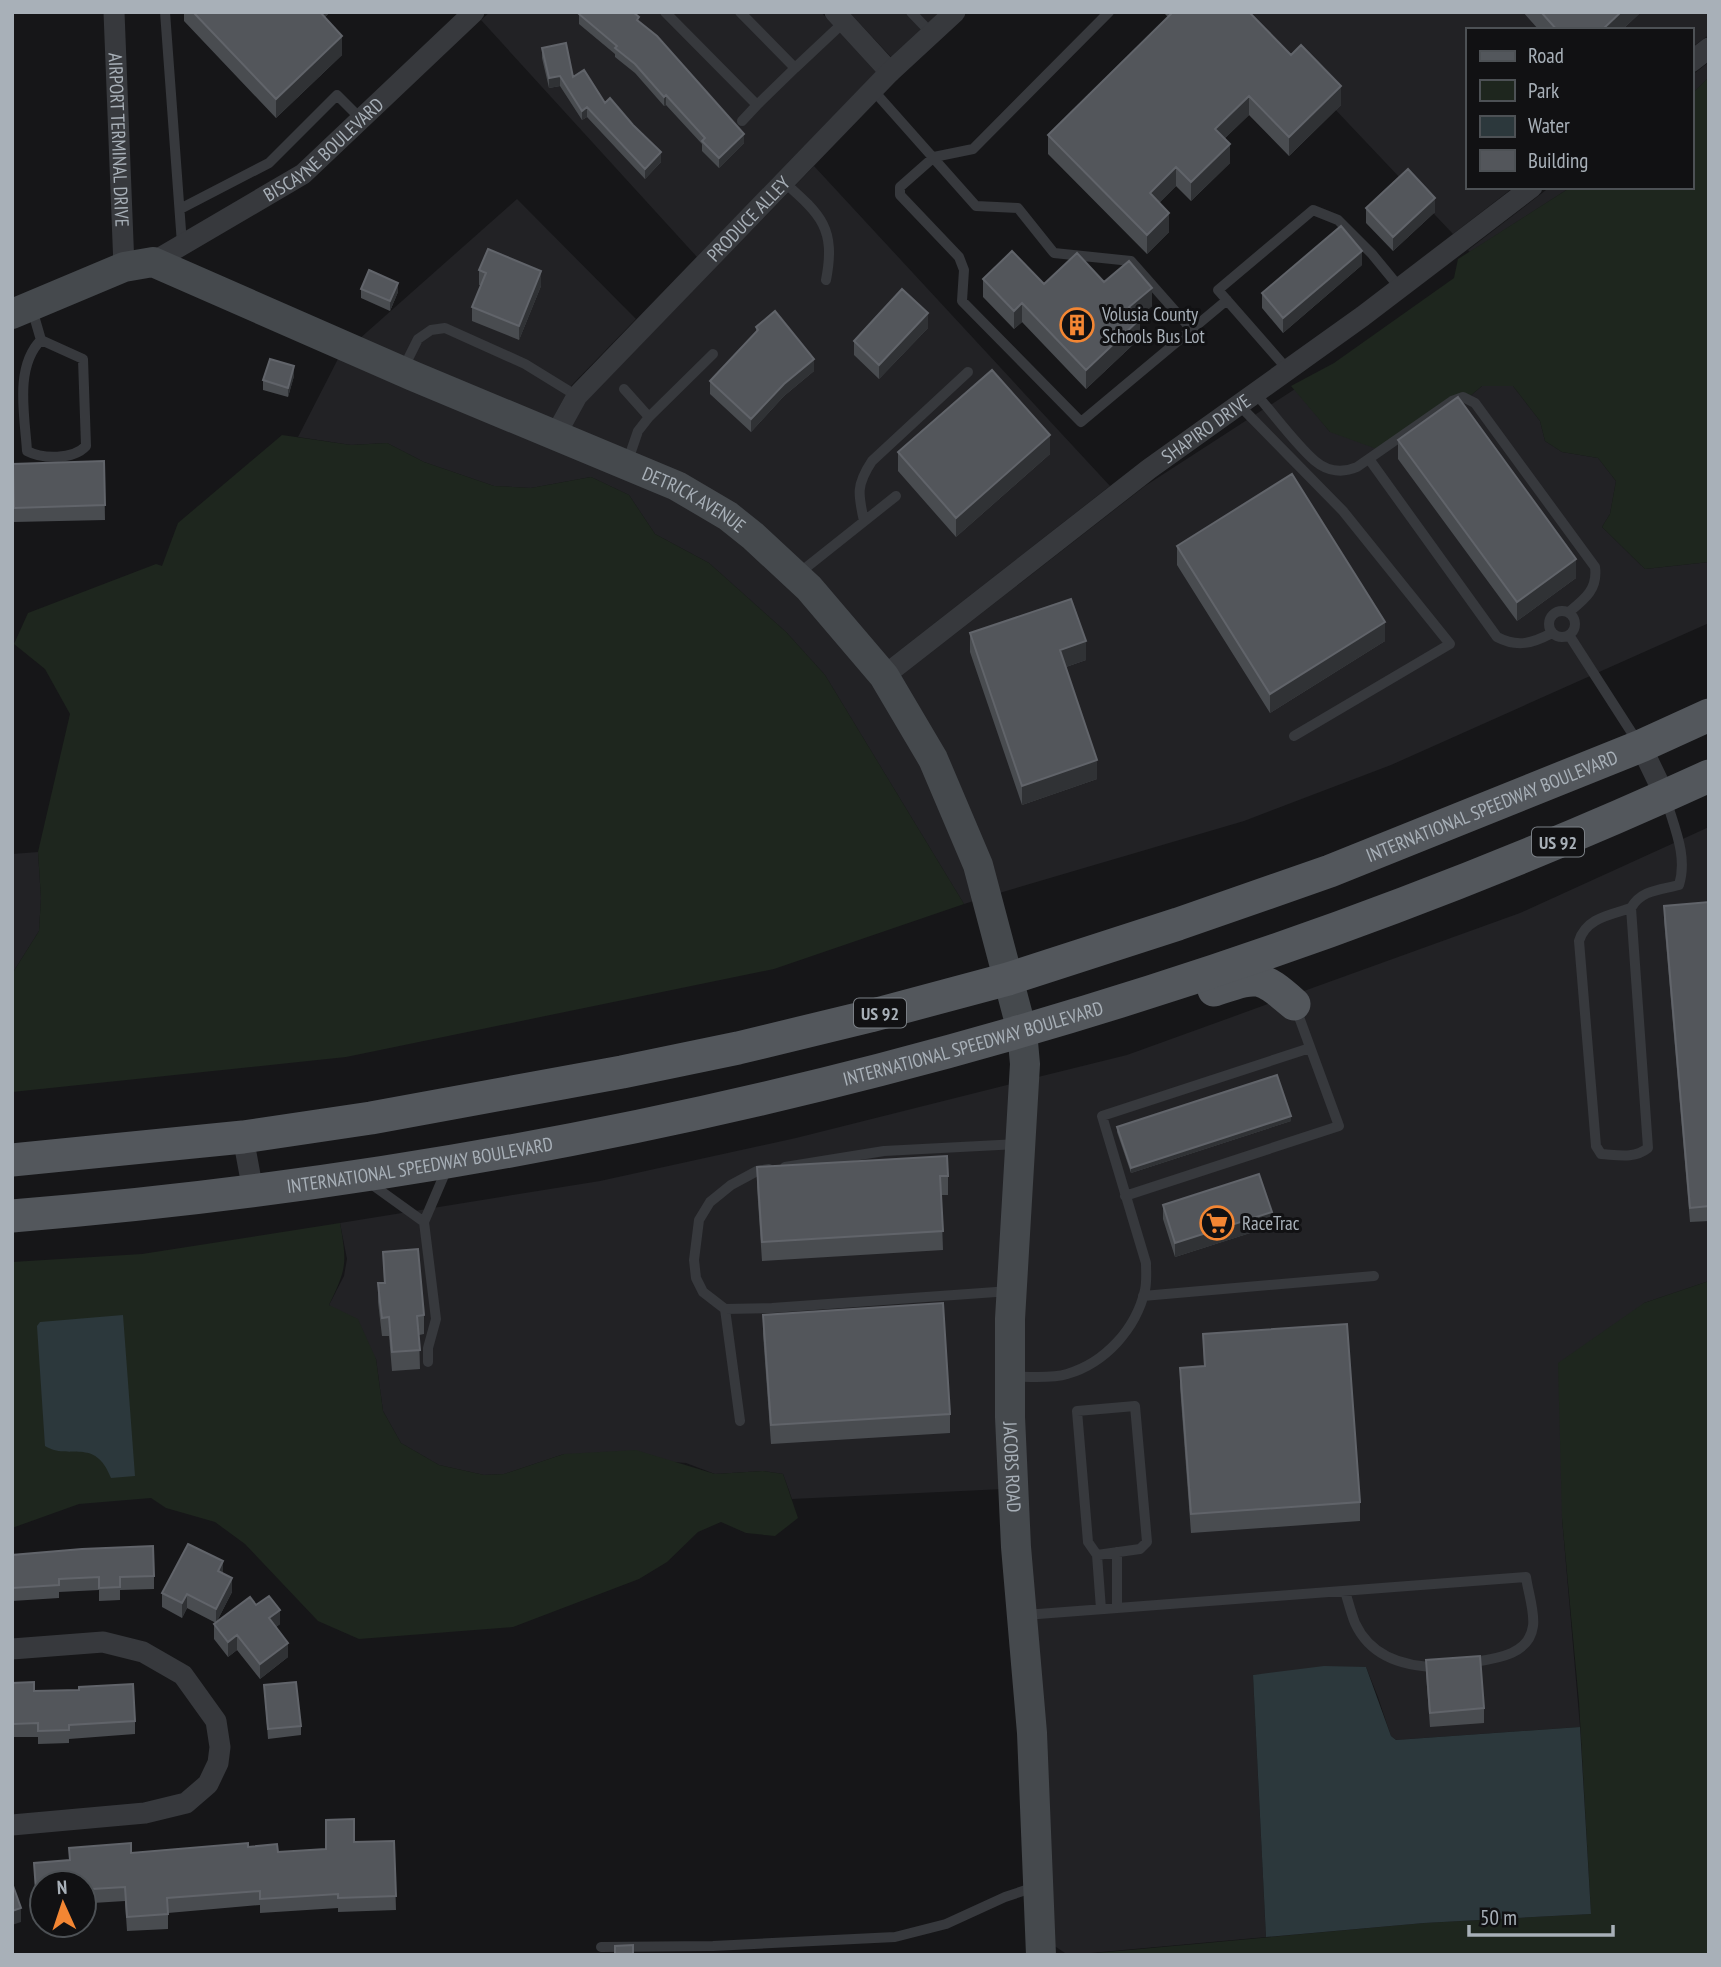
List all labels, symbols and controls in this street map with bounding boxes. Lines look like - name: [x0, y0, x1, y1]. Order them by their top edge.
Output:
- legend: [1466, 28, 1693, 189]
- text: Road: [1528, 42, 1564, 69]
- street label: AIRPORT TERMINAL DRIVE: [104, 52, 134, 227]
- text: Park: [1528, 77, 1559, 104]
- street label: BISCAYNE BOULEVARD: [259, 92, 388, 207]
- text: Water: [1528, 112, 1570, 139]
- text: Building: [1528, 147, 1588, 174]
- street label: PRODUCE ALLEY: [702, 171, 795, 266]
- place label: Volusia County Schools Bus Lot: [1101, 302, 1205, 348]
- building icon: Volusia County Schools Bus Lot: [1058, 306, 1096, 344]
- street label: SHAPIRO DRIVE: [1156, 388, 1255, 468]
- street label: DETRICK AVENUE: [639, 461, 751, 538]
- street label: INTERNATIONAL SPEEDWAY BOULEVARD: [1363, 745, 1621, 867]
- road number: US 92: [1532, 828, 1584, 856]
- street label: INTERNATIONAL SPEEDWAY BOULEVARD: [840, 995, 1106, 1091]
- road number: US 92: [854, 998, 906, 1028]
- street label: INTERNATIONAL SPEEDWAY BOULEVARD: [285, 1131, 555, 1198]
- supermarket icon: RaceTrac: [1198, 1204, 1236, 1242]
- place label: RaceTrac: [1242, 1211, 1300, 1235]
- street label: JACOBS ROAD: [998, 1420, 1026, 1513]
- north arrow: [28, 1869, 98, 1939]
- text: N: [56, 1875, 68, 1899]
- scale bar: [1469, 1894, 1612, 1938]
- text: 50 m: [1480, 1904, 1517, 1931]

